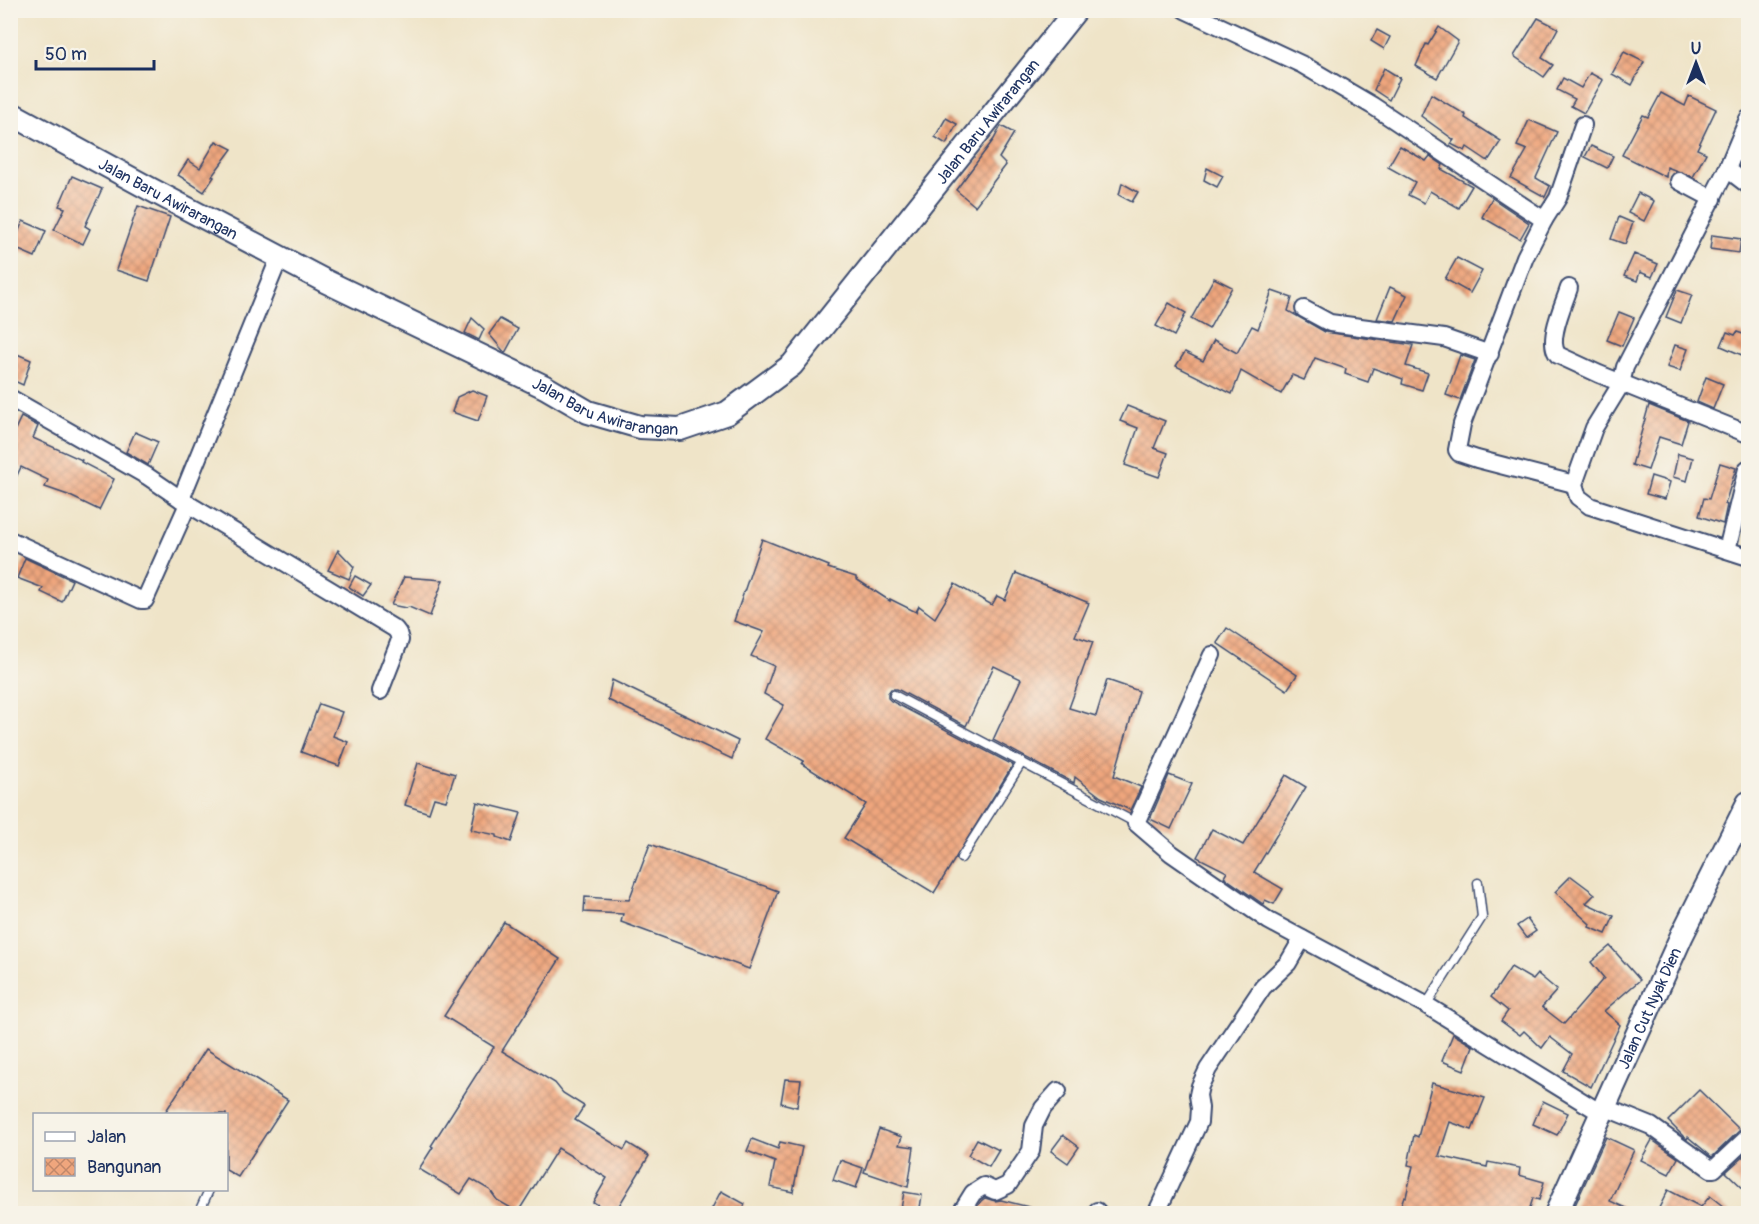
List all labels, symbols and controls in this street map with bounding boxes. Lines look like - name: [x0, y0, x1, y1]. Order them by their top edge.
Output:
- scale bar: [36, 33, 154, 71]
- north arrow: [1666, 33, 1726, 93]
- text: U: [1691, 39, 1702, 59]
- text: 50 m: [45, 43, 87, 66]
- street label: Jalan Baru Awirarangan: [932, 55, 1044, 188]
- street label: Jalan Baru Awirarangan: [95, 154, 241, 244]
- street label: Jalan Baru Awirarangan: [529, 373, 679, 440]
- street label: Jalan Cut Nyak Dien: [1614, 945, 1686, 1072]
- legend: [33, 1113, 228, 1191]
- text: Jalan: [87, 1126, 126, 1149]
- text: Bangunan: [87, 1156, 162, 1179]

